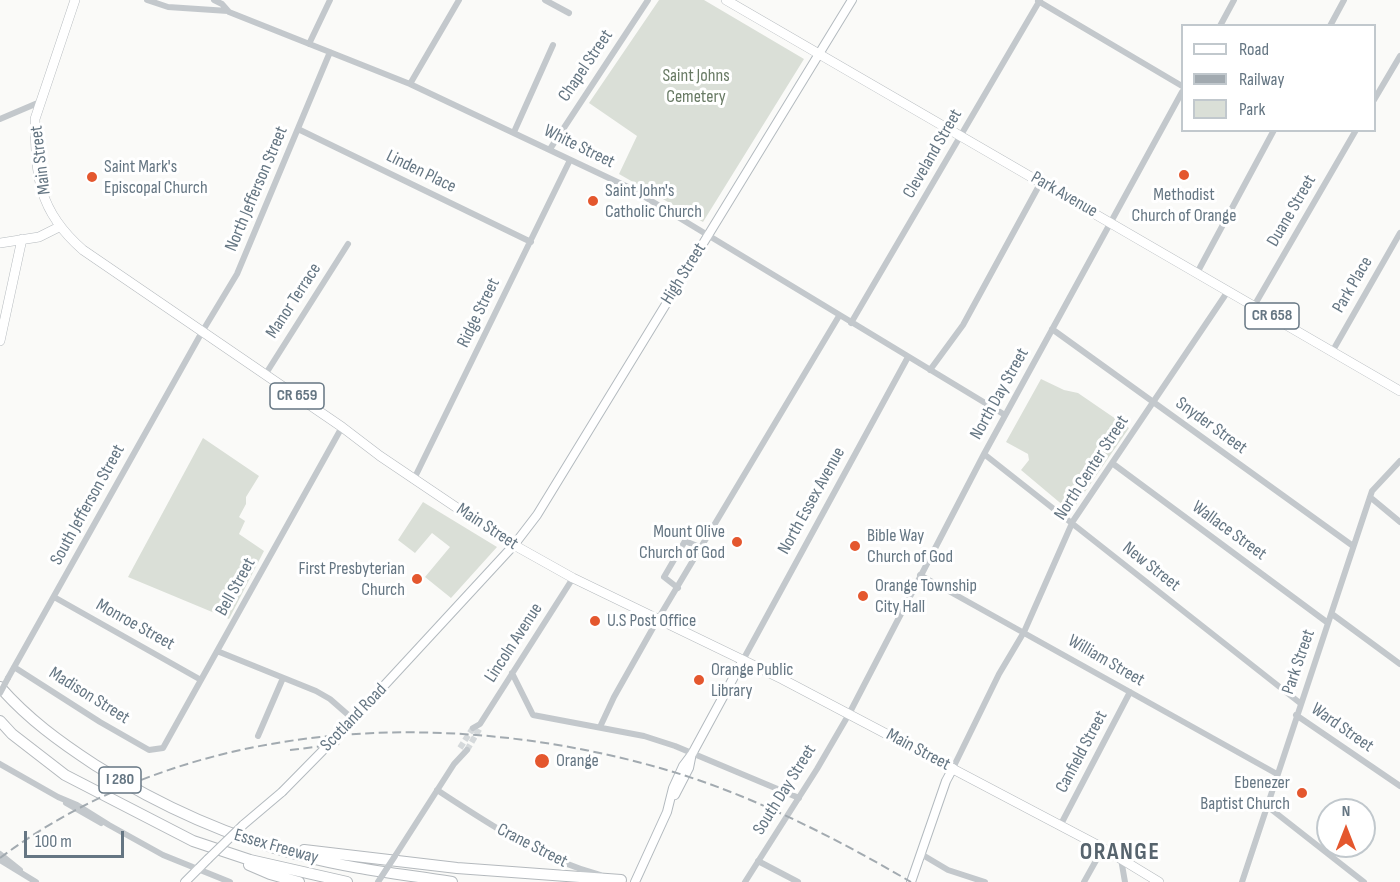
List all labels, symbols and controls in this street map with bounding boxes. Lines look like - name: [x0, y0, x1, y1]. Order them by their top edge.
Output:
- legend: [1181, 24, 1376, 132]
- street label: Chapel Street: [554, 26, 618, 106]
- text: Road: [1239, 39, 1269, 60]
- park label: Saint Johns Cemetery: [662, 65, 730, 107]
- text: Railway: [1239, 69, 1284, 90]
- text: Park: [1239, 99, 1265, 120]
- street label: Cleveland Street: [899, 105, 967, 203]
- street label: White Street: [540, 121, 618, 173]
- street label: North Jefferson Street: [221, 123, 293, 255]
- street label: Main Street: [26, 124, 56, 196]
- street label: Linden Place: [382, 146, 460, 198]
- place label: Saint Mark's Episcopal Church: [104, 156, 208, 198]
- street label: Park Avenue: [1027, 167, 1101, 223]
- marker: Methodist Church of Orange: [1177, 168, 1191, 182]
- marker: Saint Mark's Episcopal Church: [85, 170, 99, 184]
- street label: Duane Street: [1263, 171, 1321, 251]
- place label: Saint John's Catholic Church: [605, 180, 702, 222]
- place label: Methodist Church of Orange: [1132, 184, 1236, 226]
- marker: Saint John's Catholic Church: [586, 194, 600, 208]
- street label: High Street: [657, 239, 711, 309]
- street label: Park Place: [1328, 253, 1378, 317]
- street label: Manor Terrace: [262, 259, 326, 343]
- street label: Ridge Street: [453, 275, 505, 351]
- road number: CR 658: [1245, 303, 1299, 329]
- street label: North Day Street: [966, 344, 1034, 444]
- road number: CR 659: [270, 383, 324, 409]
- street label: Snyder Street: [1171, 393, 1251, 459]
- street label: North Center Street: [1050, 412, 1134, 524]
- street label: South Jefferson Street: [46, 441, 130, 569]
- street label: North Essex Avenue: [774, 444, 850, 558]
- street label: Wallace Street: [1187, 497, 1271, 565]
- street label: Main Street: [452, 499, 522, 555]
- place label: Mount Olive Church of God: [639, 521, 725, 564]
- place label: Bible Way Church of God: [867, 525, 953, 568]
- marker: Mount Olive Church of God: [730, 535, 744, 549]
- street label: New Street: [1118, 538, 1184, 596]
- marker: Bible Way Church of God: [848, 539, 862, 553]
- street label: Bell Street: [211, 554, 261, 620]
- place label: First Presbyterian Church: [299, 558, 405, 600]
- marker: First Presbyterian Church: [410, 572, 424, 586]
- place label: Orange Township City Hall: [875, 575, 977, 618]
- marker: Orange Township City Hall: [856, 589, 870, 603]
- street label: Monroe Street: [92, 595, 178, 655]
- street label: Lincoln Avenue: [480, 599, 548, 687]
- place label: U.S Post Office: [607, 610, 696, 632]
- marker: U.S Post Office: [588, 614, 602, 628]
- street label: Park Street: [1278, 627, 1320, 697]
- street label: William Street: [1064, 630, 1148, 692]
- place label: Orange Public Library: [711, 659, 793, 702]
- street label: Madison Street: [45, 663, 133, 729]
- marker: Orange Public Library: [692, 673, 706, 687]
- street label: Scotland Road: [316, 680, 392, 756]
- street label: Ward Street: [1307, 699, 1377, 757]
- street label: Canfield Street: [1051, 707, 1113, 797]
- street label: Main Street: [882, 724, 954, 776]
- street label: South Day Street: [749, 741, 821, 839]
- place label: Orange: [556, 750, 599, 772]
- marker: Orange: [533, 752, 551, 770]
- road number: I 280: [99, 767, 141, 793]
- place label: Ebenezer Baptist Church: [1200, 772, 1290, 814]
- marker: Ebenezer Baptist Church: [1295, 786, 1309, 800]
- north arrow: [1316, 798, 1376, 858]
- text: N: [1342, 802, 1350, 821]
- scale bar: [27, 819, 128, 857]
- street label: Crane Street: [493, 819, 571, 873]
- street label: Essex Freeway: [231, 825, 321, 869]
- text: 100 m: [35, 831, 72, 852]
- district label: ORANGE: [1080, 839, 1160, 867]

